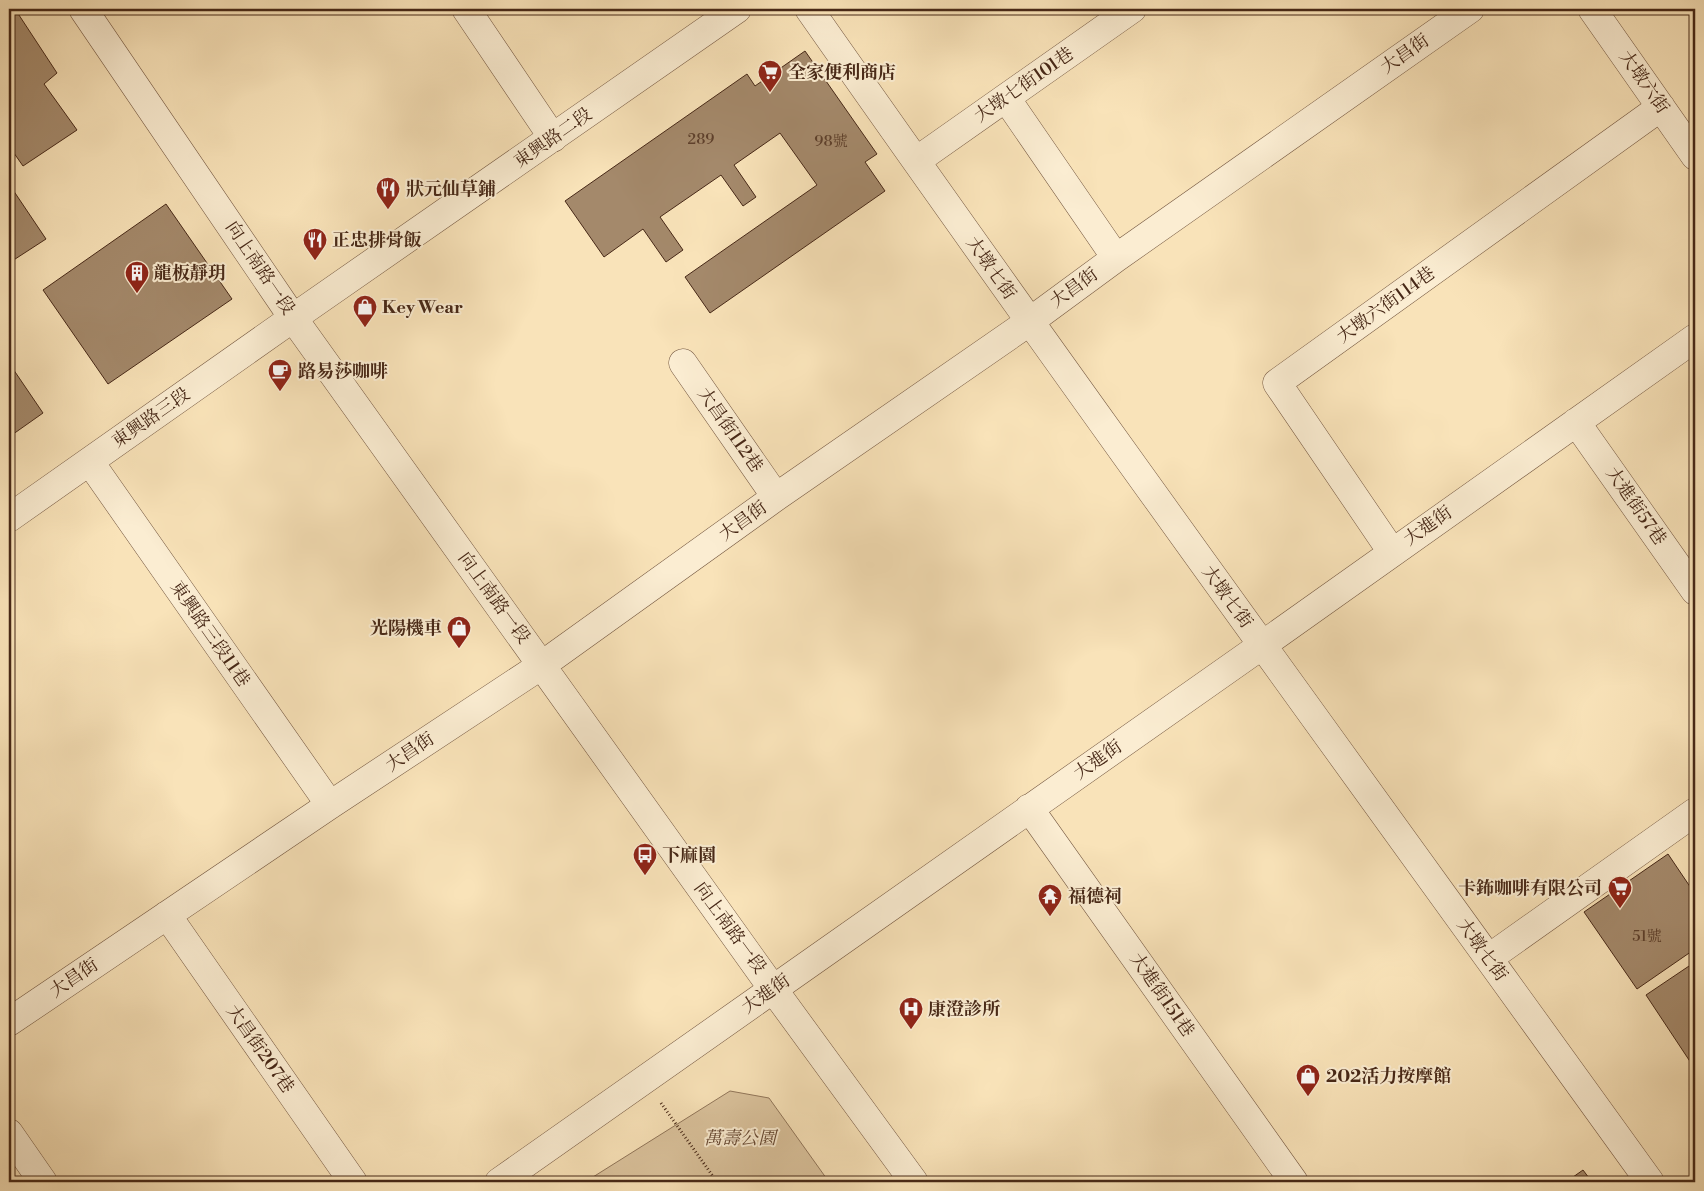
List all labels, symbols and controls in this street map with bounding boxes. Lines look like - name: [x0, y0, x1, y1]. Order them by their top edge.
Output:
- street label: 大昌街: [1376, 29, 1434, 79]
- street label: 大墩七街101巷: [970, 42, 1078, 128]
- street label: 大墩六街: [1614, 46, 1674, 118]
- supermarket icon: 全家便利商店: [757, 59, 783, 93]
- place label: 全家便利商店: [788, 61, 896, 84]
- street label: 東興路二段: [510, 103, 596, 173]
- house number: 289: [688, 130, 714, 149]
- house number: 98號: [814, 132, 848, 151]
- restaurant icon: 狀元仙草鋪: [375, 176, 401, 210]
- place label: 狀元仙草鋪: [406, 178, 496, 201]
- street label: 向上南路一段: [220, 217, 300, 319]
- restaurant icon: 正忠排骨飯: [302, 227, 328, 261]
- place label: 正忠排骨飯: [332, 229, 422, 252]
- street label: 大墩七街: [961, 232, 1021, 304]
- building icon: 龍板靜玥: [124, 260, 150, 294]
- place label: 龍板靜玥: [154, 262, 226, 285]
- street label: 大墩六街114巷: [1332, 262, 1440, 348]
- street label: 大昌街: [1045, 263, 1103, 313]
- shop icon: Key Wear: [352, 294, 378, 328]
- place label: Key Wear: [382, 296, 463, 319]
- cafe icon: 路易莎咖啡: [267, 358, 293, 392]
- place label: 路易莎咖啡: [298, 360, 388, 383]
- street label: 東興路三段: [108, 383, 194, 453]
- street label: 大昌街112巷: [692, 383, 768, 477]
- street label: 大進街57巷: [1601, 462, 1671, 550]
- street label: 大昌街: [714, 496, 772, 546]
- street label: 大進街: [1399, 501, 1457, 551]
- street label: 向上南路一段: [453, 548, 535, 648]
- street label: 大墩七街: [1197, 561, 1257, 633]
- street label: 東興路三段11巷: [165, 577, 255, 691]
- shop icon: 光陽機車: [446, 615, 472, 649]
- place label: 光陽機車: [370, 617, 442, 640]
- street label: 大昌街: [381, 727, 439, 777]
- street label: 大進街: [1069, 735, 1127, 785]
- bus stop icon: 下麻園: [632, 842, 658, 876]
- place label: 下麻園: [662, 844, 716, 867]
- supermarket icon: 卡鈽咖啡有限公司: [1607, 875, 1633, 909]
- place label: 卡鈽咖啡有限公司: [1458, 877, 1602, 900]
- street label: 向上南路一段: [689, 878, 771, 978]
- temple icon: 福德祠: [1037, 883, 1063, 917]
- place label: 福德祠: [1068, 885, 1122, 908]
- street label: 大墩七街: [1452, 914, 1512, 986]
- house number: 51號: [1632, 927, 1662, 946]
- street label: 大進街151巷: [1125, 948, 1199, 1042]
- street label: 大昌街: [45, 953, 103, 1003]
- street label: 大進街: [737, 969, 795, 1019]
- hospital icon: 康澄診所: [898, 996, 924, 1030]
- place label: 康澄診所: [928, 998, 1001, 1021]
- street label: 大昌街207巷: [221, 1000, 299, 1098]
- shop icon: 202活力按摩館: [1295, 1063, 1321, 1097]
- place label: 202活力按摩館: [1326, 1065, 1451, 1088]
- park label: 萬壽公園: [704, 1127, 779, 1150]

